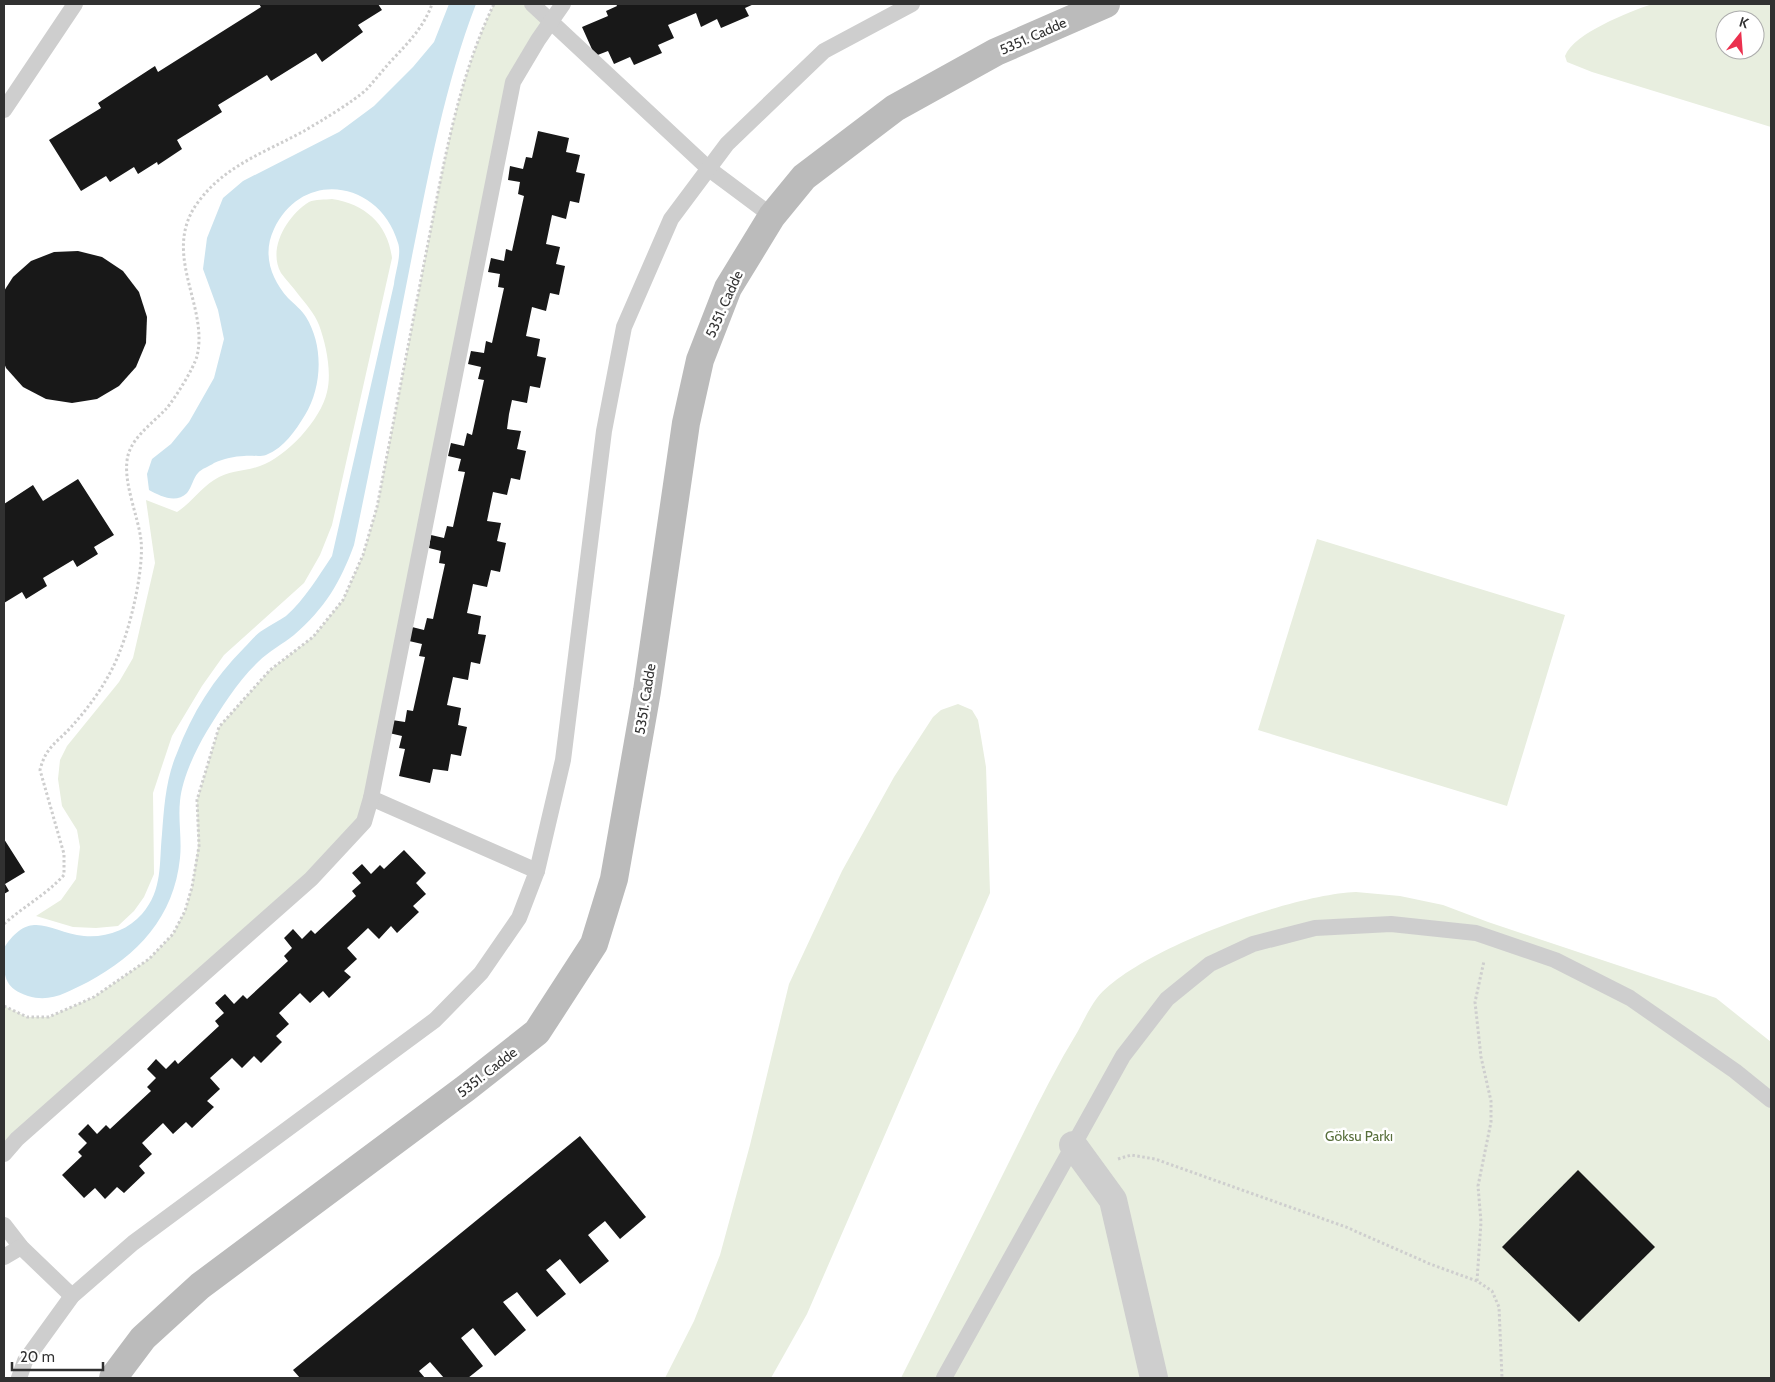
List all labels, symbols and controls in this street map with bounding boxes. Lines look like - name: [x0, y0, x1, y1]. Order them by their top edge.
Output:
- north arrow: [1715, 10, 1765, 60]
- street label: 5351. Cadde: [997, 13, 1069, 59]
- text: K: [1737, 13, 1751, 33]
- street label: 5351. Cadde: [701, 268, 747, 340]
- street label: 5351. Cadde: [631, 662, 659, 736]
- street label: 5351. Cadde: [453, 1043, 521, 1101]
- park label: Göksu Parkı: [1325, 1127, 1393, 1145]
- scale bar: [12, 1340, 104, 1372]
- text: 20 m: [20, 1348, 55, 1366]

